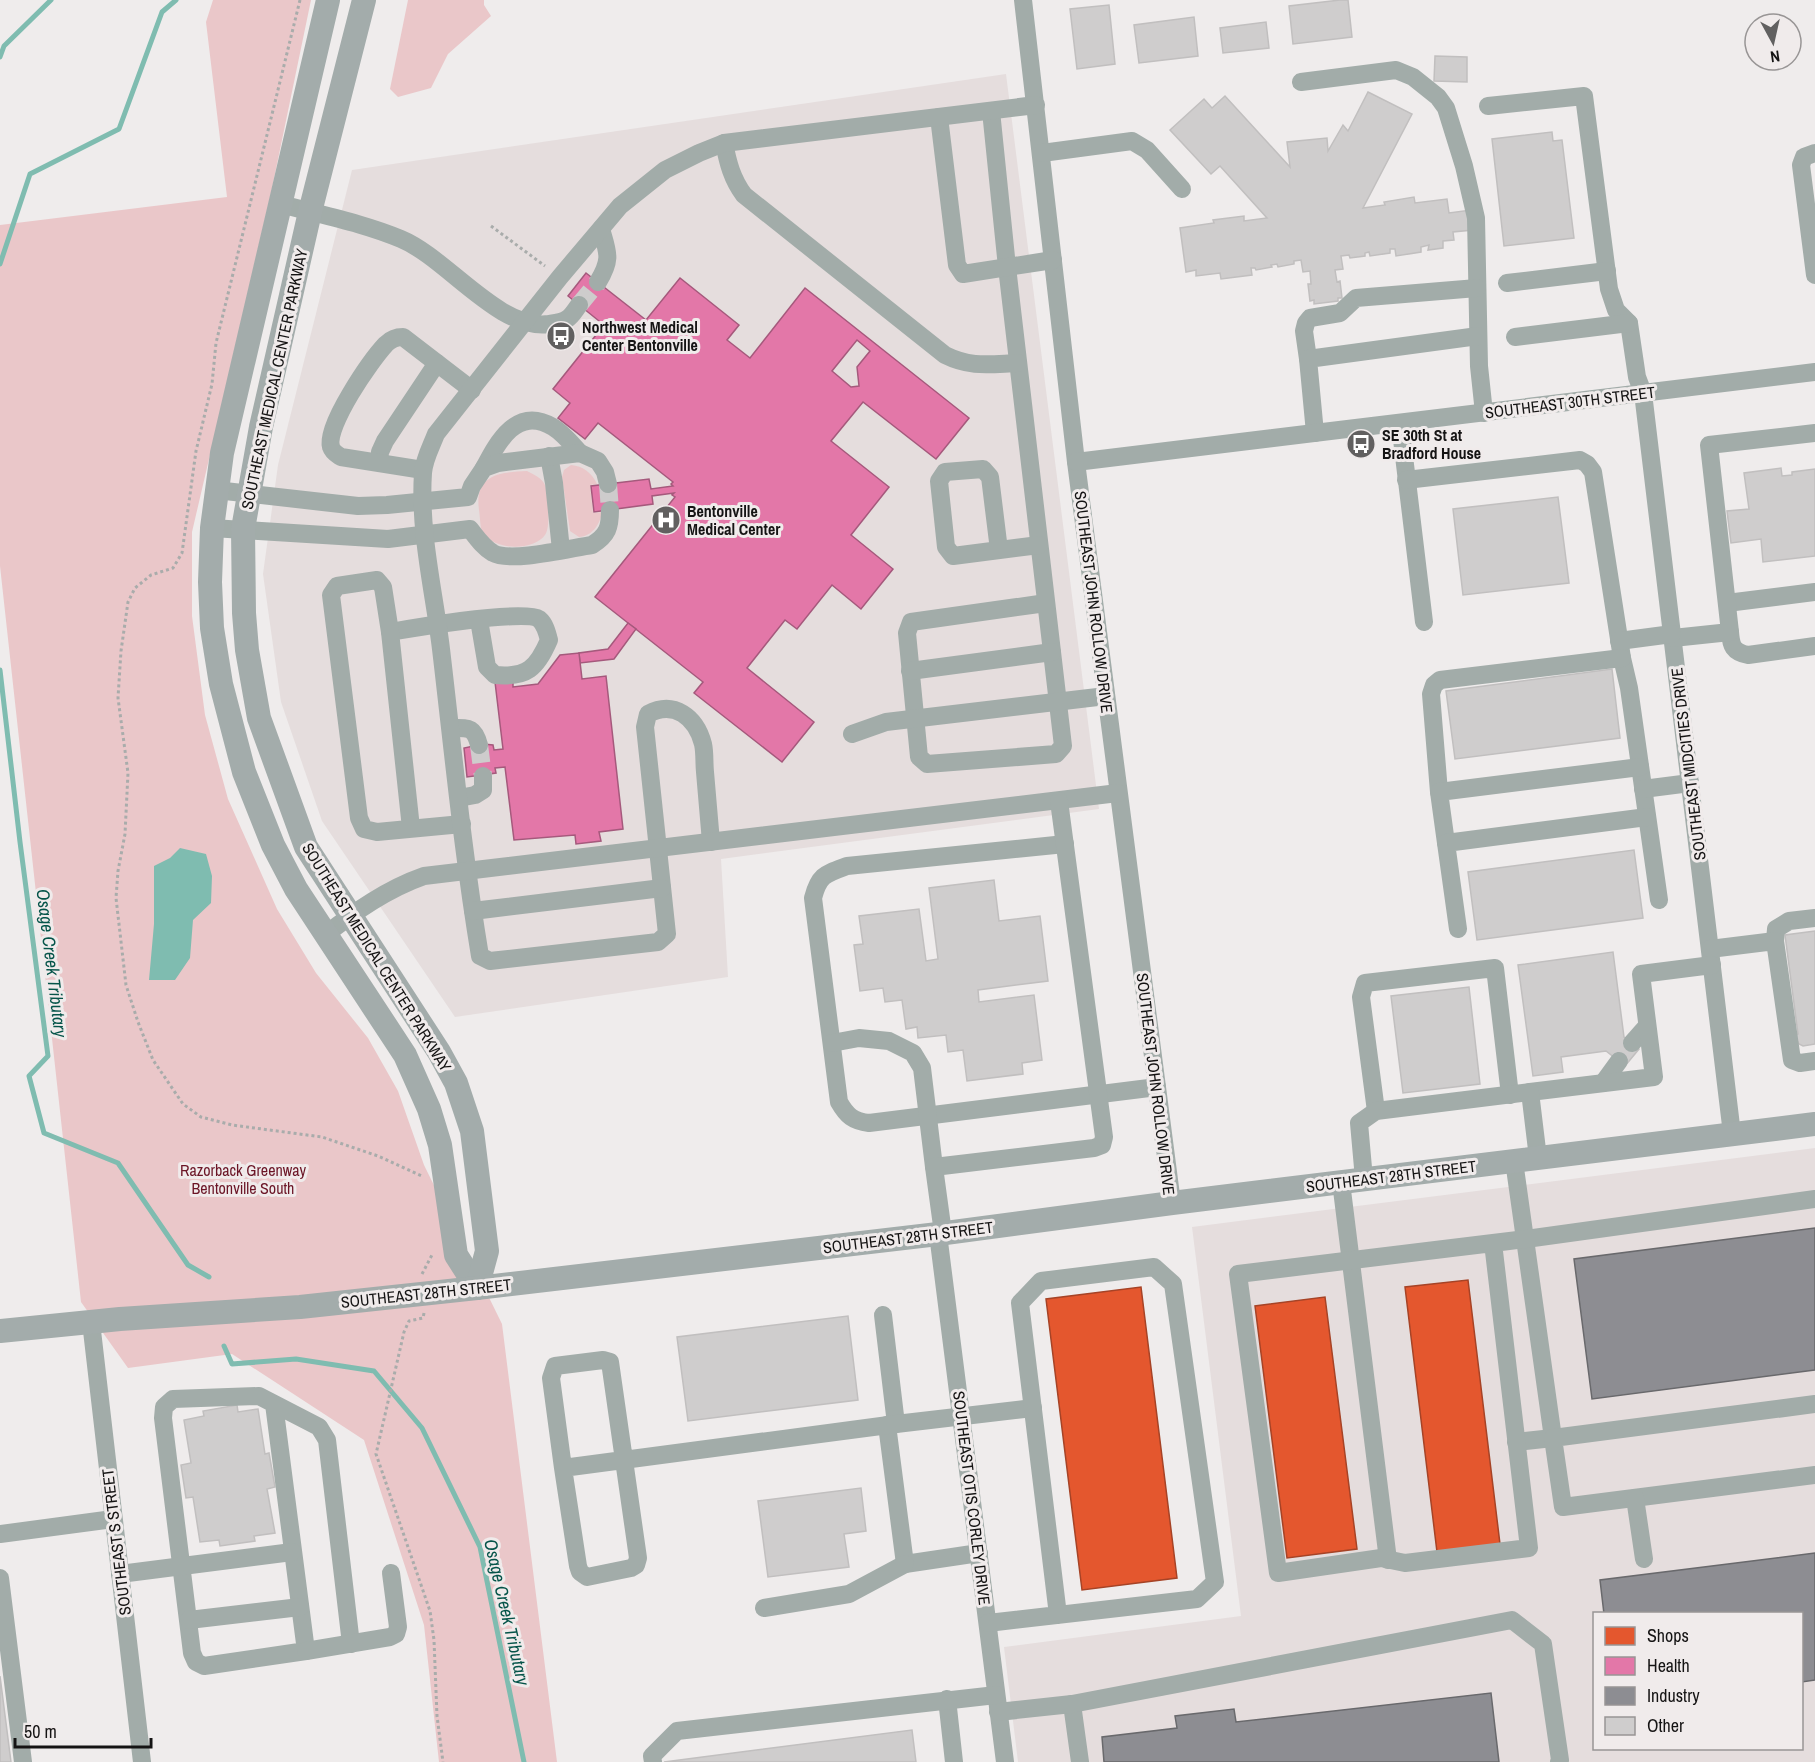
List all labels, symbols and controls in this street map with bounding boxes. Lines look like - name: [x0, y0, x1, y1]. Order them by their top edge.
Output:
- north arrow: [1743, 12, 1803, 72]
- text: N: [1769, 45, 1781, 68]
- street label: SOUTHEAST MEDICAL CENTER PARKWAY: [236, 246, 312, 511]
- place label: Northwest Medical Center Bentonville: [582, 316, 698, 356]
- bus stop icon: Northwest Medical Center Bentonville: [545, 320, 577, 352]
- street label: SOUTHEAST 30TH STREET: [1484, 381, 1656, 423]
- place label: SE 30th St at Bradford House: [1382, 424, 1481, 464]
- bus stop icon: SE 30th St at Bradford House: [1345, 428, 1377, 460]
- street label: SOUTHEAST JOHN ROLLOW DRIVE: [1069, 490, 1119, 714]
- place label: Bentonville Medical Center: [687, 500, 781, 540]
- hospital icon: Bentonville Medical Center: [650, 504, 682, 536]
- street label: SOUTHEAST MIDCITIES DRIVE: [1665, 667, 1711, 861]
- street label: SOUTHEAST MEDICAL CENTER PARKWAY: [297, 838, 457, 1076]
- water label: Osage Creek Tributary: [31, 887, 74, 1040]
- street label: SOUTHEAST JOHN ROLLOW DRIVE: [1131, 972, 1181, 1196]
- street label: SOUTHEAST 28TH STREET: [1305, 1155, 1477, 1197]
- park label: Razorback Greenway Bentonville South: [180, 1159, 307, 1199]
- street label: SOUTHEAST 28TH STREET: [822, 1216, 994, 1258]
- street label: SOUTHEAST 28TH STREET: [340, 1273, 512, 1313]
- street label: SOUTHEAST OTIS CORLEY DRIVE: [948, 1390, 996, 1606]
- street label: SOUTHEAST S STREET: [96, 1467, 136, 1617]
- water label: Osage Creek Tributary: [478, 1537, 536, 1689]
- legend: [1593, 1612, 1803, 1750]
- text: Shops: [1647, 1623, 1689, 1648]
- text: Health: [1647, 1653, 1690, 1678]
- text: Industry: [1647, 1683, 1700, 1708]
- scale bar: [15, 1711, 152, 1749]
- text: Other: [1647, 1713, 1684, 1738]
- text: 50 m: [24, 1719, 57, 1744]

